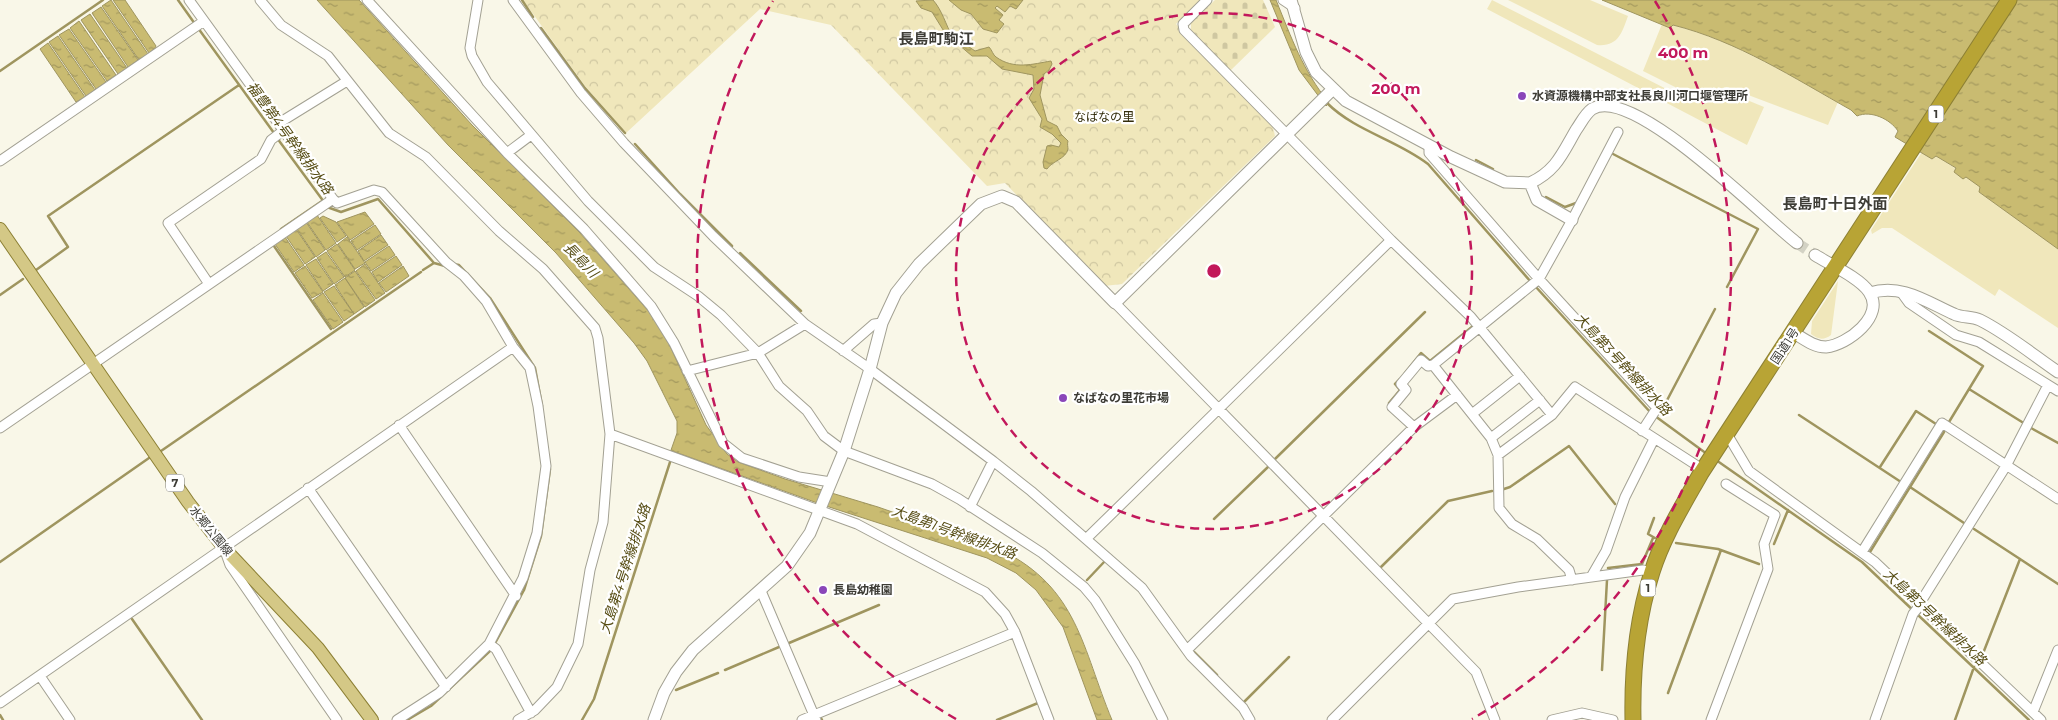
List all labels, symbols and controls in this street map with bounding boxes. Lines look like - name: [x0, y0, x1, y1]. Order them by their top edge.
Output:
- district label: 長島町駒江: [898, 29, 974, 48]
- text: 400 m: [1658, 43, 1708, 62]
- water label: 福豊第4号幹線排水路: [243, 78, 338, 199]
- text: 200 m: [1371, 79, 1421, 98]
- place label: 水資源機構中部支社長良川河口堰管理所: [1532, 88, 1748, 103]
- marker: 水資源機構中部支社長良川河口堰管理所: [1516, 90, 1528, 102]
- road number: 1: [1928, 106, 1944, 122]
- park label: なばなの里: [1074, 109, 1134, 124]
- district label: 長島町十日外面: [1782, 194, 1888, 213]
- water label: 長島川: [560, 239, 603, 283]
- centre of rings: [1205, 262, 1223, 280]
- water label: 大島第3号幹線排水路: [1571, 309, 1676, 420]
- street label: 国道1号: [1767, 325, 1802, 367]
- place label: なばなの里花市場: [1073, 390, 1169, 405]
- marker: なばなの里花市場: [1057, 392, 1069, 404]
- road number: 7: [166, 474, 184, 492]
- water label: 大島第4号幹線排水路: [596, 501, 655, 636]
- water label: 大島第1号幹線排水路: [889, 501, 1020, 563]
- street label: 水郷公園線: [187, 503, 236, 559]
- water label: 大島第3号幹線排水路: [1880, 565, 1991, 670]
- road number: 1: [1640, 580, 1656, 596]
- place label: 長島幼稚園: [833, 582, 893, 597]
- marker: 長島幼稚園: [817, 584, 829, 596]

